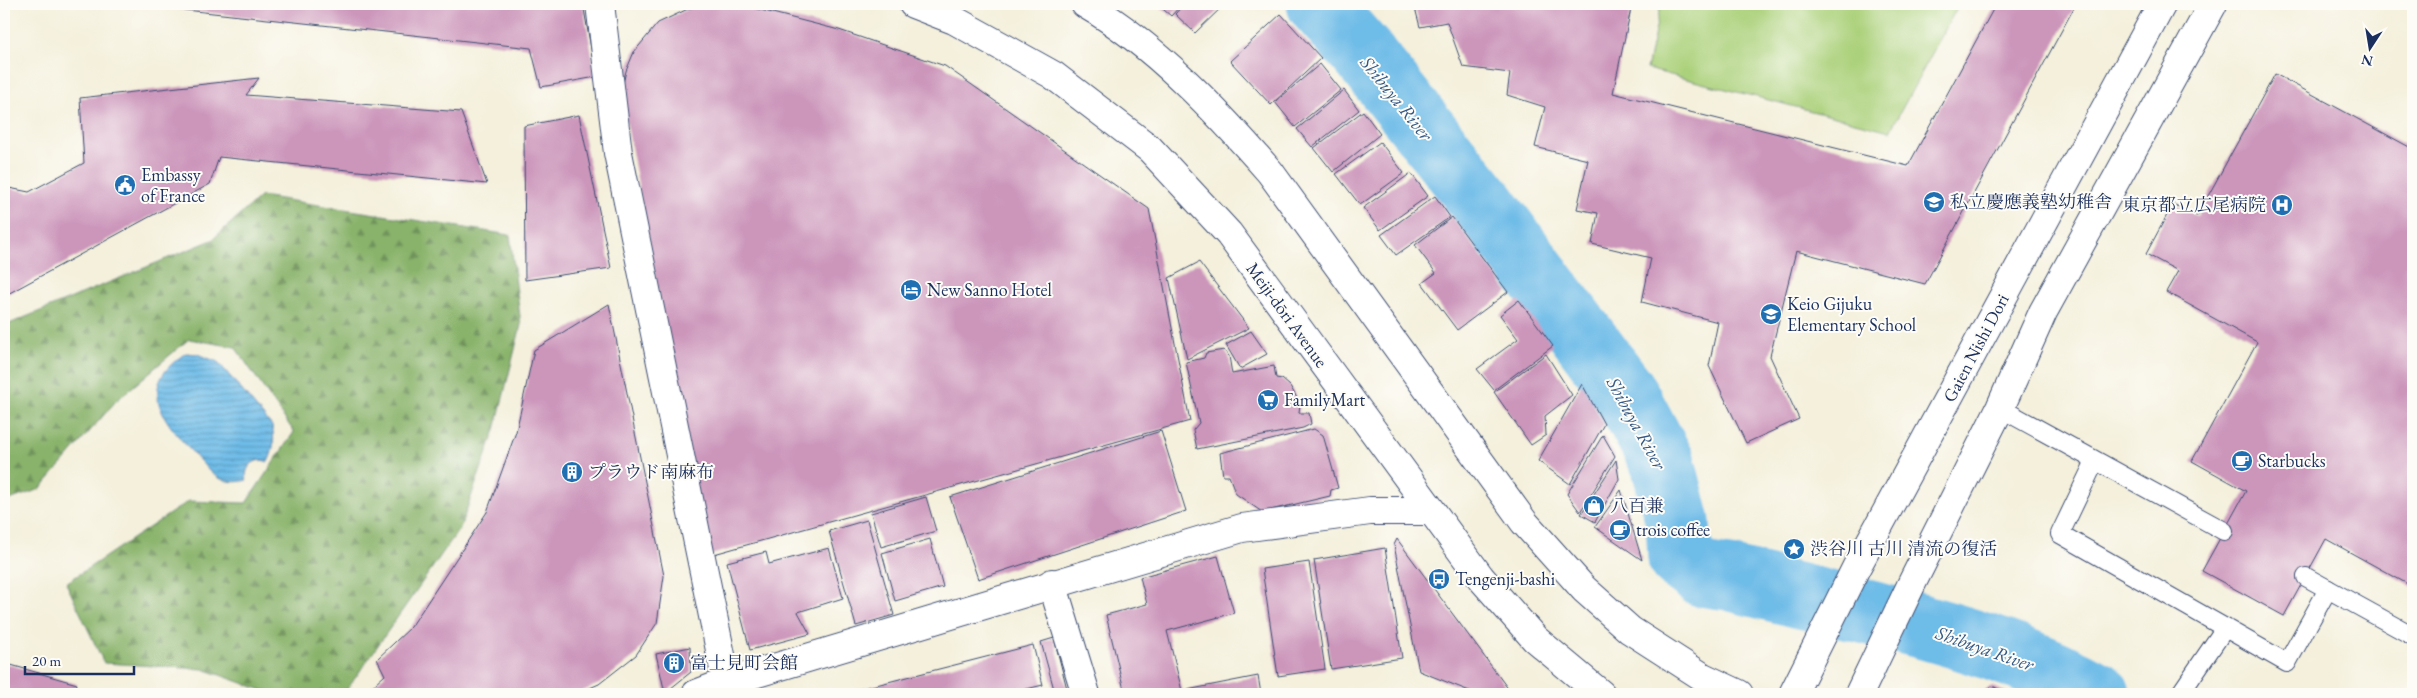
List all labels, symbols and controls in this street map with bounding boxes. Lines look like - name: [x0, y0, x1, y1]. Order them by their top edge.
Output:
- north arrow: [2344, 22, 2394, 72]
- water label: Shibuya River: [1354, 50, 1439, 146]
- text: N: [2359, 51, 2375, 71]
- place label: Embassy of France: [141, 163, 205, 207]
- public building icon: Embassy of France: [113, 173, 137, 197]
- school or university icon: 私立慶應義塾幼稚舎: [1922, 190, 1946, 214]
- place label: 私立慶應義塾幼稚舎: [1950, 190, 2112, 213]
- place label: 東京都立広尾病院: [2122, 193, 2266, 216]
- hospital icon: 東京都立広尾病院: [2270, 193, 2294, 217]
- street label: Meiji-dōri Avenue: [1242, 258, 1333, 372]
- hotel icon: New Sanno Hotel: [899, 278, 923, 302]
- place label: New Sanno Hotel: [927, 278, 1052, 301]
- street label: Gaien Nishi Dori: [1937, 289, 2014, 406]
- place label: Keio Gijuku Elementary School: [1787, 292, 1916, 336]
- school or university icon: Keio Gijuku Elementary School: [1759, 302, 1783, 326]
- water label: Shibuya River: [1600, 372, 1673, 475]
- supermarket icon: FamilyMart: [1256, 388, 1280, 412]
- place label: FamilyMart: [1284, 388, 1366, 411]
- cafe icon: Starbucks: [2230, 449, 2254, 473]
- place label: Starbucks: [2258, 449, 2326, 472]
- building icon: プラウド南麻布: [560, 460, 584, 484]
- place label: プラウド南麻布: [588, 460, 714, 483]
- shop icon: 八百兼: [1582, 494, 1606, 518]
- place label: 八百兼: [1610, 494, 1664, 517]
- cafe icon: trois coffee: [1608, 518, 1632, 542]
- place label: trois coffee: [1636, 518, 1710, 541]
- place icon: 渋谷川 古川 清流の復活: [1782, 537, 1806, 561]
- place label: 渋谷川 古川 清流の復活: [1810, 537, 1997, 560]
- bus stop icon: Tengenji-bashi: [1427, 567, 1451, 591]
- place label: Tengenji-bashi: [1455, 567, 1556, 590]
- water label: Shibuya River: [1932, 620, 2038, 677]
- scale bar: [25, 643, 134, 675]
- text: 20 m: [32, 651, 61, 670]
- building icon: 富士見町会館: [662, 651, 686, 675]
- place label: 富士見町会館: [690, 651, 798, 674]

